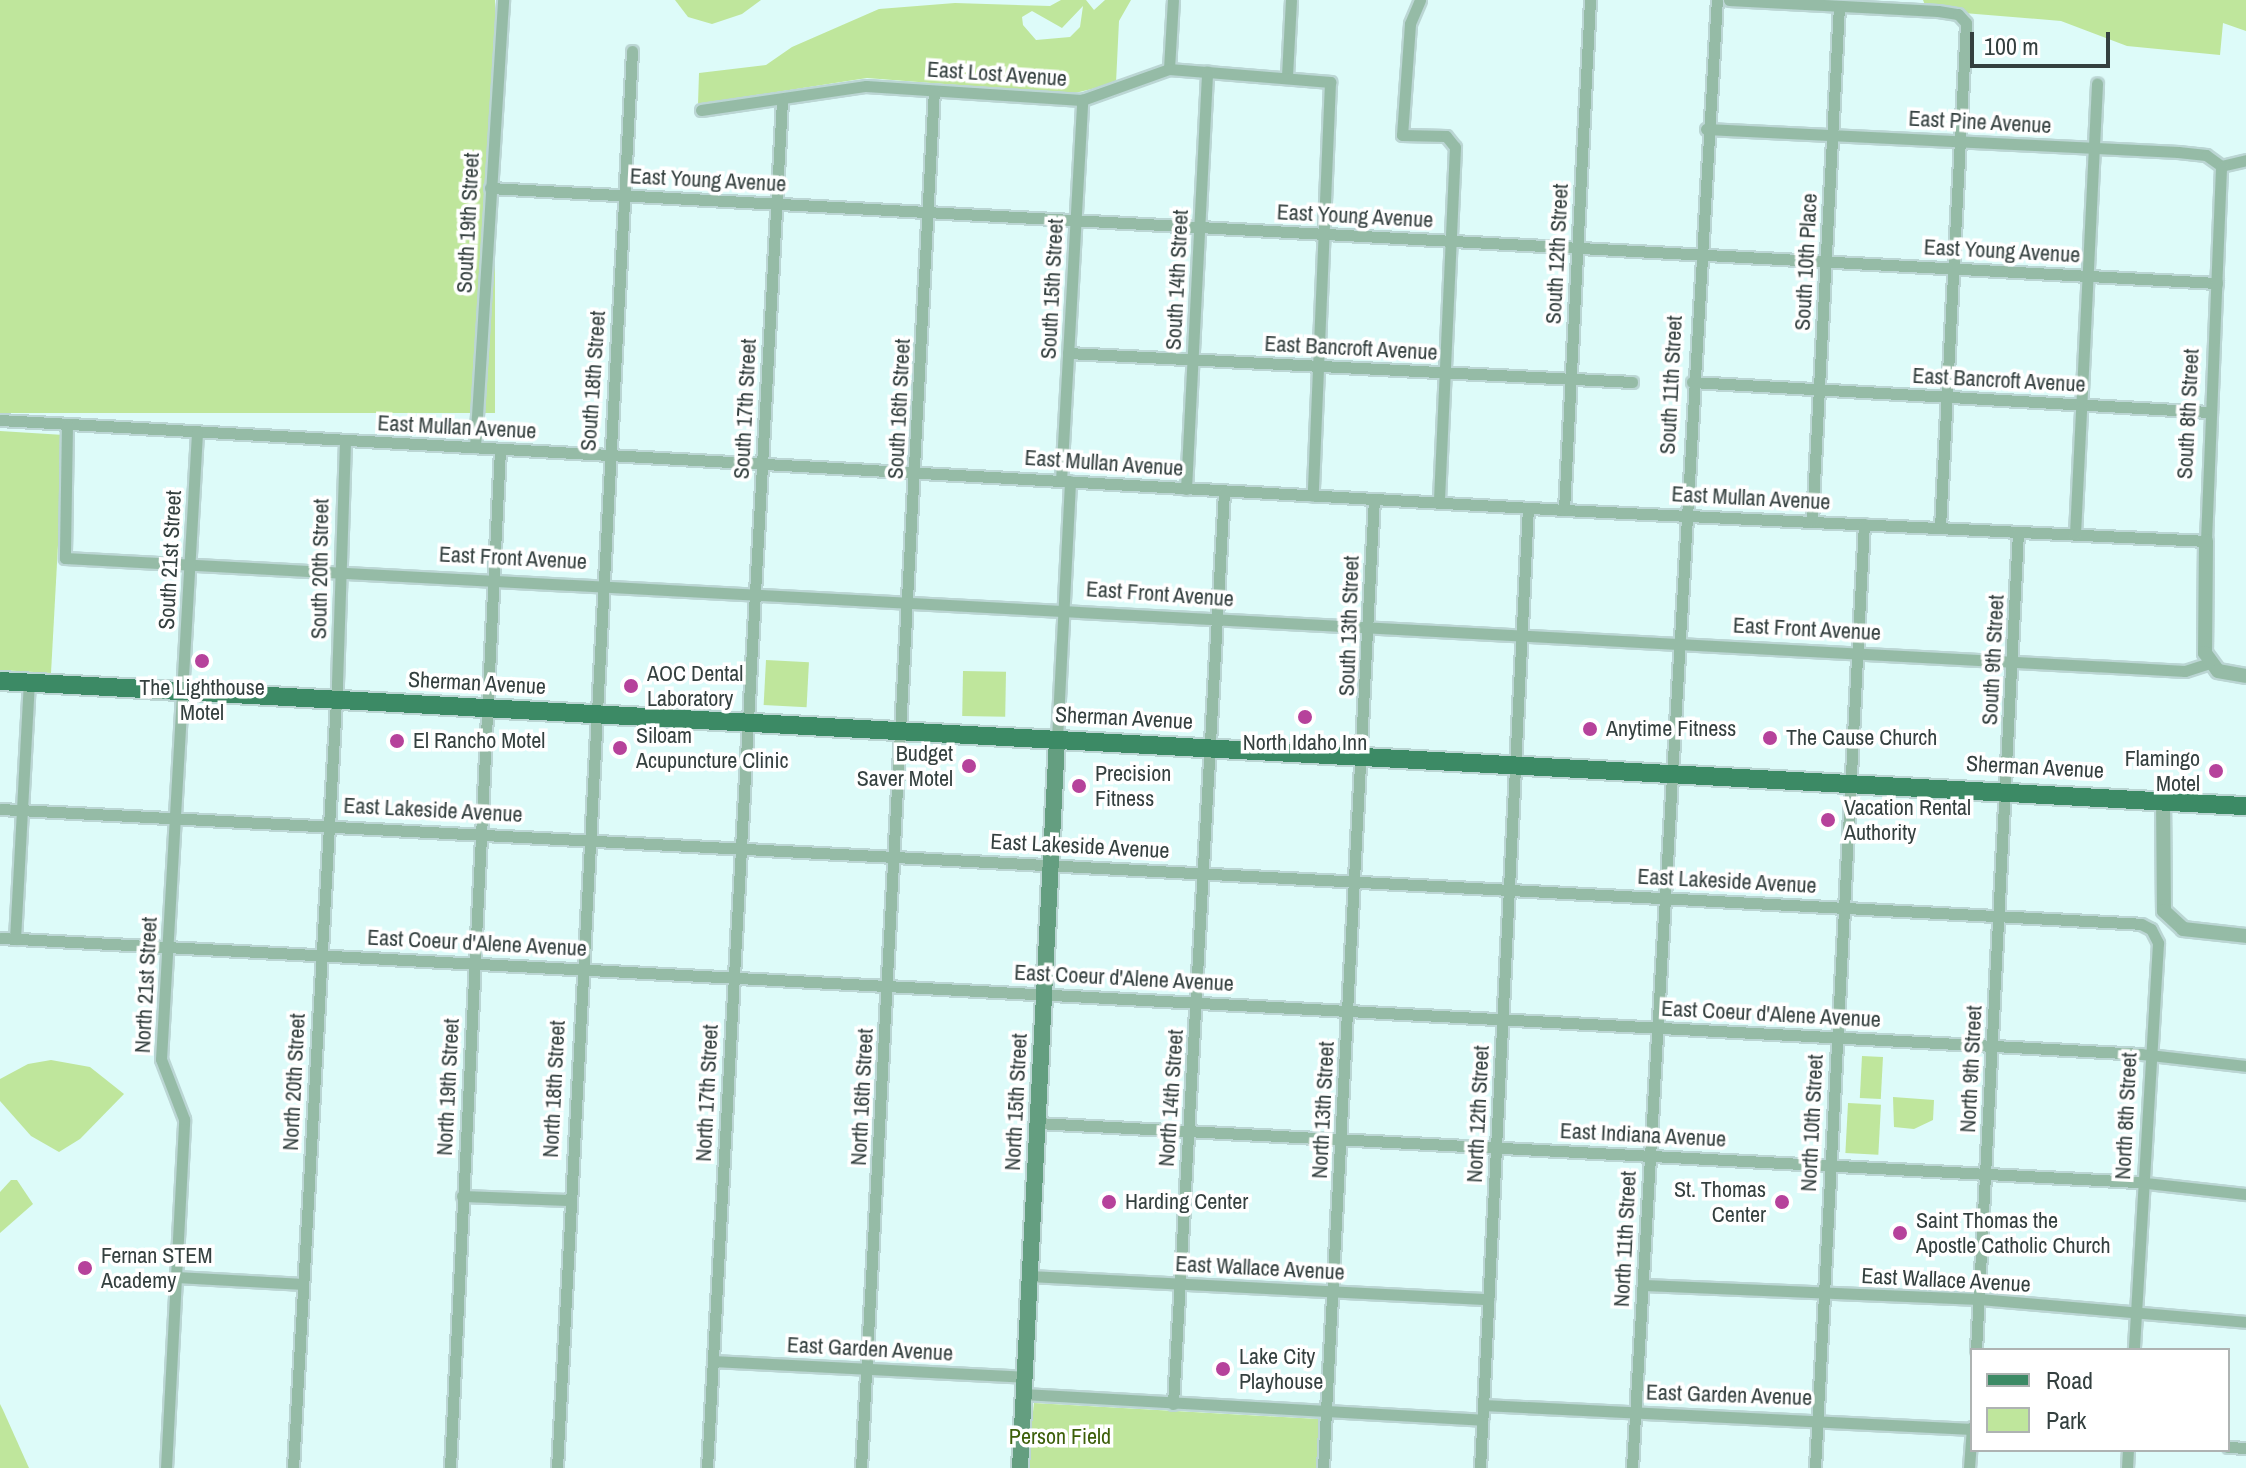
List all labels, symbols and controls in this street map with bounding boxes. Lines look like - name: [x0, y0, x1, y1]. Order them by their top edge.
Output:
- scale bar: [1974, 16, 2114, 66]
- text: 100 m: [1984, 30, 2039, 62]
- street label: East Lost Avenue: [926, 56, 1068, 92]
- street label: East Pine Avenue: [1907, 105, 2053, 139]
- street label: South 19th Street: [451, 152, 485, 294]
- street label: East Young Avenue: [629, 163, 787, 197]
- street label: South 12th Street: [1540, 183, 1574, 325]
- street label: South 10th Place: [1789, 193, 1823, 331]
- street label: East Young Avenue: [1276, 199, 1434, 233]
- street label: South 14th Street: [1160, 209, 1194, 351]
- street label: South 15th Street: [1035, 218, 1069, 360]
- street label: East Young Avenue: [1923, 234, 2081, 268]
- street label: South 18th Street: [575, 310, 611, 452]
- street label: South 11th Street: [1654, 315, 1688, 455]
- street label: East Bancroft Avenue: [1263, 330, 1439, 366]
- street label: South 17th Street: [728, 338, 762, 480]
- street label: South 16th Street: [882, 338, 916, 480]
- street label: South 8th Street: [2171, 348, 2205, 480]
- street label: East Bancroft Avenue: [1911, 362, 2087, 398]
- street label: East Mullan Avenue: [376, 410, 538, 444]
- street label: East Mullan Avenue: [1023, 444, 1185, 482]
- street label: East Mullan Avenue: [1670, 481, 1832, 515]
- street label: South 21st Street: [153, 490, 187, 630]
- street label: South 20th Street: [306, 499, 334, 639]
- street label: East Front Avenue: [438, 541, 588, 575]
- street label: South 13th Street: [1333, 555, 1365, 697]
- street label: East Front Avenue: [1085, 576, 1235, 612]
- street label: South 9th Street: [1976, 594, 2010, 726]
- street label: East Front Avenue: [1732, 612, 1882, 646]
- marker: The Lighthouse Motel: [193, 652, 211, 670]
- place label: AOC Dental Laboratory: [647, 660, 743, 712]
- street label: Sherman Avenue: [407, 666, 547, 700]
- place label: The Lighthouse Motel: [139, 674, 265, 726]
- marker: AOC Dental Laboratory: [622, 677, 640, 695]
- street label: Sherman Avenue: [1054, 701, 1194, 735]
- marker: North Idaho Inn: [1296, 708, 1314, 726]
- place label: Anytime Fitness: [1606, 716, 1736, 742]
- marker: Anytime Fitness: [1581, 720, 1599, 738]
- place label: Siloam Acupuncture Clinic: [636, 722, 788, 774]
- place label: The Cause Church: [1786, 725, 1937, 751]
- place label: El Rancho Motel: [413, 728, 545, 754]
- marker: The Cause Church: [1761, 729, 1779, 747]
- place label: North Idaho Inn: [1243, 730, 1367, 756]
- marker: El Rancho Motel: [388, 732, 406, 750]
- marker: Siloam Acupuncture Clinic: [611, 739, 629, 757]
- place label: Budget Saver Motel: [857, 740, 953, 792]
- place label: Flamingo Motel: [2125, 745, 2200, 796]
- street label: Sherman Avenue: [1965, 750, 2105, 784]
- marker: Budget Saver Motel: [960, 757, 978, 775]
- place label: Precision Fitness: [1095, 760, 1171, 812]
- marker: Flamingo Motel: [2207, 762, 2225, 780]
- marker: Precision Fitness: [1070, 777, 1088, 795]
- street label: East Lakeside Avenue: [342, 792, 524, 828]
- place label: Vacation Rental Authority: [1844, 794, 1971, 846]
- marker: Vacation Rental Authority: [1819, 811, 1837, 829]
- street label: East Lakeside Avenue: [989, 828, 1171, 864]
- street label: East Lakeside Avenue: [1636, 863, 1818, 899]
- street label: North 21st Street: [129, 916, 163, 1054]
- street label: East Coeur d'Alene Avenue: [366, 924, 588, 962]
- street label: East Coeur d'Alene Avenue: [1013, 959, 1235, 997]
- street label: East Coeur d'Alene Avenue: [1660, 995, 1882, 1033]
- street label: North 9th Street: [1954, 1005, 1988, 1133]
- street label: North 20th Street: [277, 1013, 311, 1151]
- street label: North 19th Street: [431, 1018, 465, 1156]
- street label: North 18th Street: [537, 1020, 571, 1158]
- street label: North 17th Street: [690, 1024, 724, 1162]
- street label: North 16th Street: [845, 1028, 879, 1166]
- street label: North 14th Street: [1153, 1029, 1189, 1167]
- street label: North 15th Street: [999, 1033, 1033, 1171]
- street label: North 13th Street: [1306, 1041, 1340, 1179]
- street label: North 12th Street: [1461, 1045, 1495, 1183]
- street label: North 8th Street: [2109, 1052, 2143, 1180]
- street label: North 10th Street: [1795, 1054, 1829, 1192]
- street label: East Indiana Avenue: [1559, 1117, 1727, 1153]
- street label: North 11th Street: [1608, 1170, 1642, 1308]
- place label: St. Thomas Center: [1674, 1176, 1766, 1228]
- place label: Harding Center: [1125, 1189, 1248, 1215]
- marker: Harding Center: [1100, 1193, 1118, 1211]
- marker: St. Thomas Center: [1773, 1193, 1791, 1211]
- place label: Saint Thomas the Apostle Catholic Church: [1916, 1207, 2111, 1258]
- marker: Saint Thomas the Apostle Catholic Church: [1891, 1224, 1909, 1242]
- place label: Fernan STEM Academy: [101, 1242, 212, 1294]
- street label: East Wallace Avenue: [1174, 1250, 1346, 1286]
- marker: Fernan STEM Academy: [76, 1259, 94, 1277]
- street label: East Wallace Avenue: [1860, 1262, 2032, 1298]
- street label: East Garden Avenue: [786, 1331, 954, 1367]
- place label: Lake City Playhouse: [1239, 1343, 1323, 1394]
- legend: [1970, 1348, 2230, 1452]
- marker: Lake City Playhouse: [1214, 1360, 1232, 1378]
- text: Road: [2046, 1364, 2093, 1396]
- street label: East Garden Avenue: [1645, 1379, 1813, 1411]
- text: Park: [2046, 1404, 2086, 1436]
- park label: Person Field: [1009, 1424, 1111, 1450]

